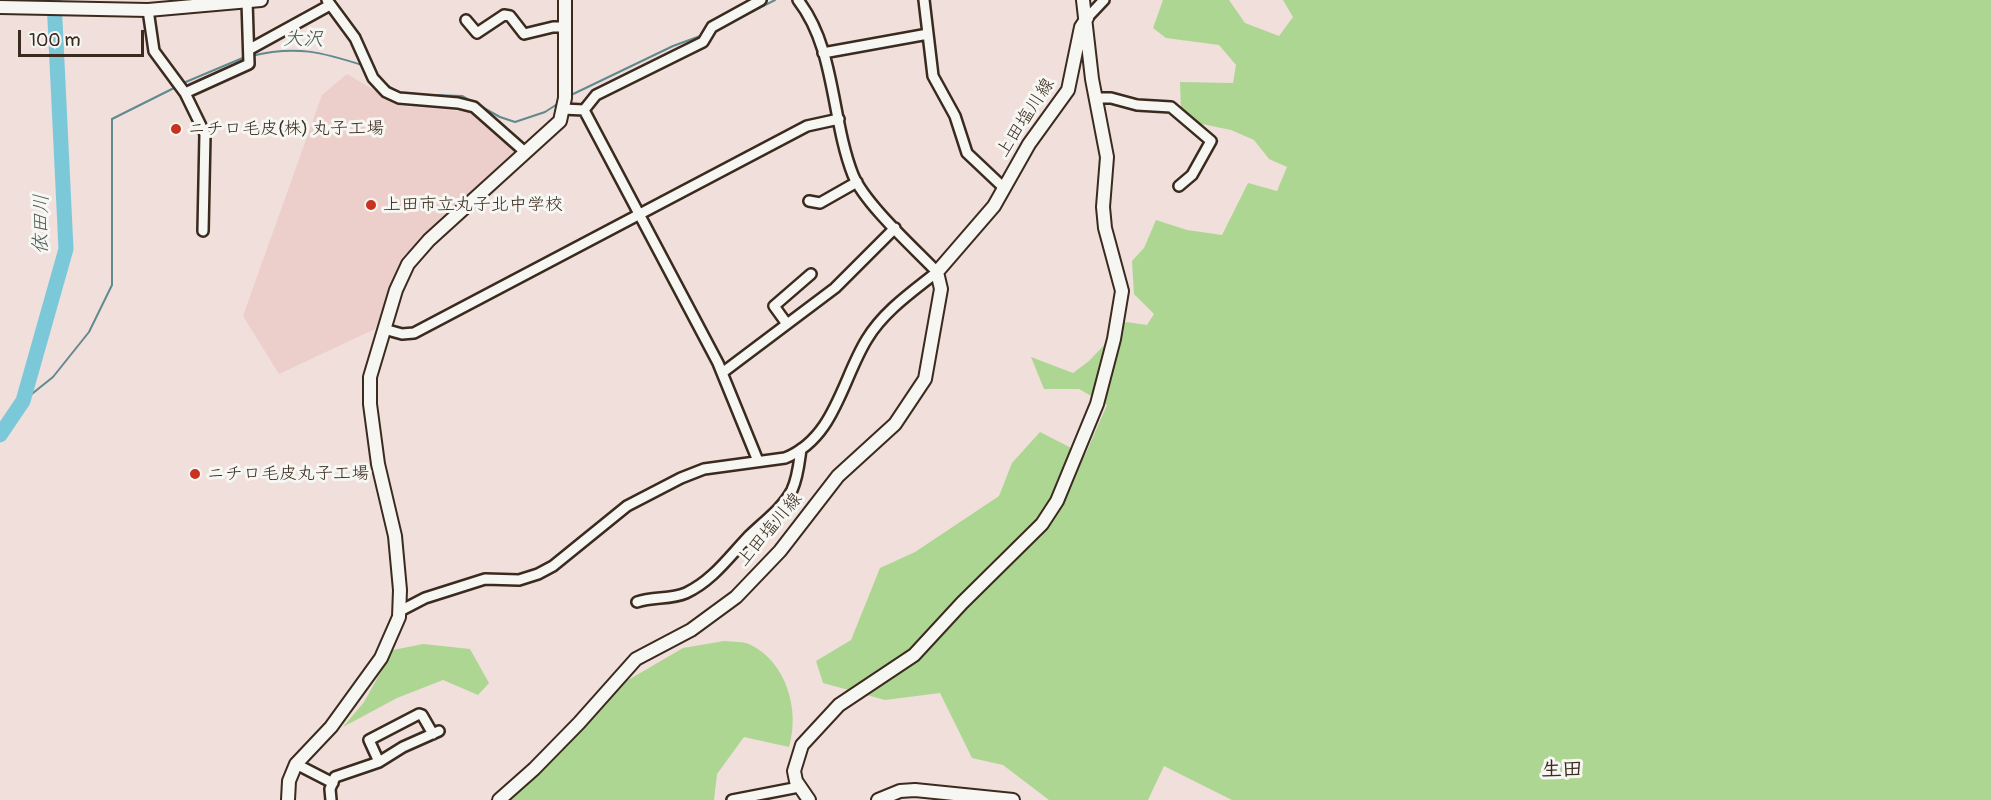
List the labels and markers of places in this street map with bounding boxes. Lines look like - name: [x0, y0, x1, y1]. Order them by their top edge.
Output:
- place label: ニチロ毛皮(株) 丸子工場: [188, 118, 384, 140]
- marker: ニチロ毛皮(株) 丸子工場: [169, 122, 183, 136]
- place label: 上田市立丸子北中学校: [383, 194, 563, 216]
- marker: 上田市立丸子北中学校: [364, 198, 378, 212]
- place label: ニチロ毛皮丸子工場: [207, 463, 369, 485]
- marker: ニチロ毛皮丸子工場: [188, 467, 202, 481]

